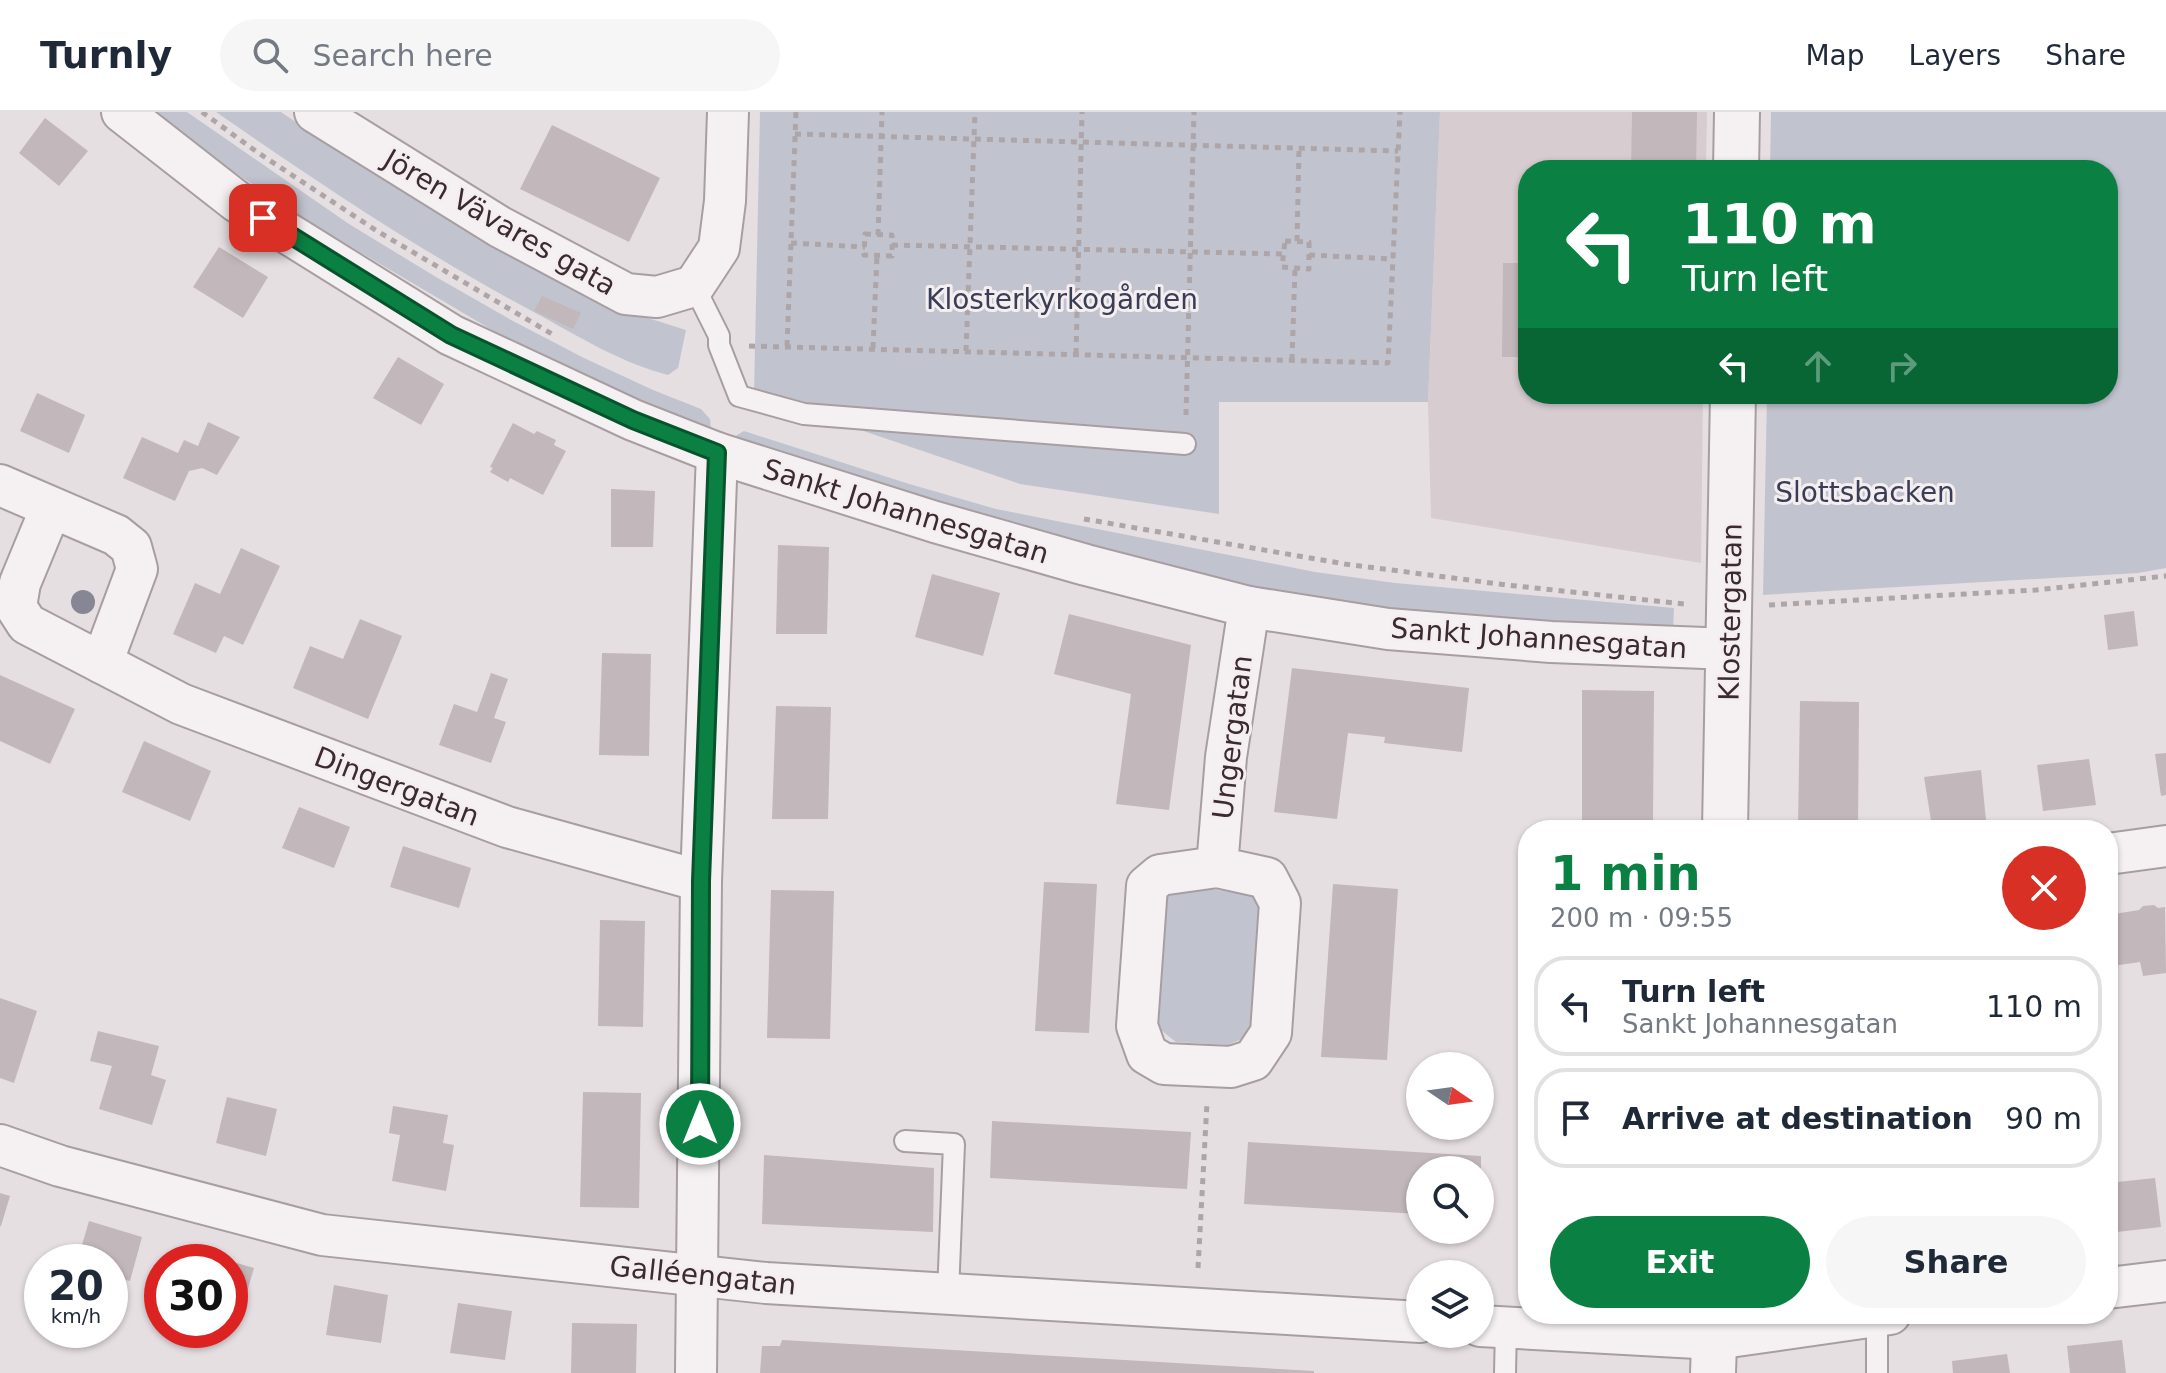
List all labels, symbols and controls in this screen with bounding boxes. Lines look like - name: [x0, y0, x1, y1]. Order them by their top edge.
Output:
- search box: [220, 19, 780, 91]
- text: Turnly: [40, 33, 172, 77]
- icon: search: [248, 33, 292, 77]
- text: Search here: [312, 38, 493, 73]
- text: Map: [1805, 39, 1865, 72]
- text: Layers: [1909, 39, 2001, 72]
- text: Share: [2045, 39, 2126, 72]
- street label: Jören Vävares gata: [376, 141, 622, 302]
- pin: [229, 184, 297, 252]
- text: 110 m: [1682, 191, 1877, 256]
- icon: left: [1550, 192, 1654, 296]
- icon: arrive: [241, 196, 285, 240]
- text: Turn left: [1682, 258, 1828, 299]
- park label: Klosterkyrkogården: [926, 283, 1198, 316]
- icon: left: [1712, 344, 1756, 388]
- icon: ahead: [1796, 344, 1840, 388]
- icon: right: [1880, 344, 1924, 388]
- street label: Sankt Johannesgatan: [759, 452, 1053, 571]
- park label: Slottsbacken: [1775, 476, 1955, 509]
- street label: Klostergatan: [1712, 523, 1749, 701]
- street label: Sankt Johannesgatan: [1390, 612, 1688, 665]
- street label: Ungergatan: [1206, 653, 1259, 821]
- street label: Dingergatan: [310, 740, 484, 833]
- text: 1 min: [1550, 845, 1701, 901]
- button: close: [2002, 846, 2086, 930]
- text: 200 m · 09:55: [1550, 903, 1733, 933]
- text: Turn left: [1622, 974, 1765, 1009]
- icon: left: [1554, 984, 1598, 1028]
- text: 110 m: [1986, 989, 2082, 1024]
- text: Sankt Johannesgatan: [1622, 1009, 1898, 1039]
- north arrow: [1406, 1052, 1494, 1140]
- map controls: [1406, 1052, 1494, 1348]
- position arrow: [658, 1082, 742, 1166]
- icon: arrive: [1554, 1096, 1598, 1140]
- text: Arrive at destination: [1622, 1101, 1973, 1136]
- text: 90 m: [2005, 1101, 2082, 1136]
- button: search: [1406, 1156, 1494, 1244]
- button: Exit: [1550, 1216, 1810, 1308]
- button: Share: [1826, 1216, 2086, 1308]
- speed limit sign: 30: [144, 1244, 248, 1348]
- street label: Galléengatan: [608, 1249, 798, 1302]
- button: layers: [1406, 1260, 1494, 1348]
- text: 20: [48, 1263, 104, 1309]
- text: km/h: [51, 1304, 101, 1328]

